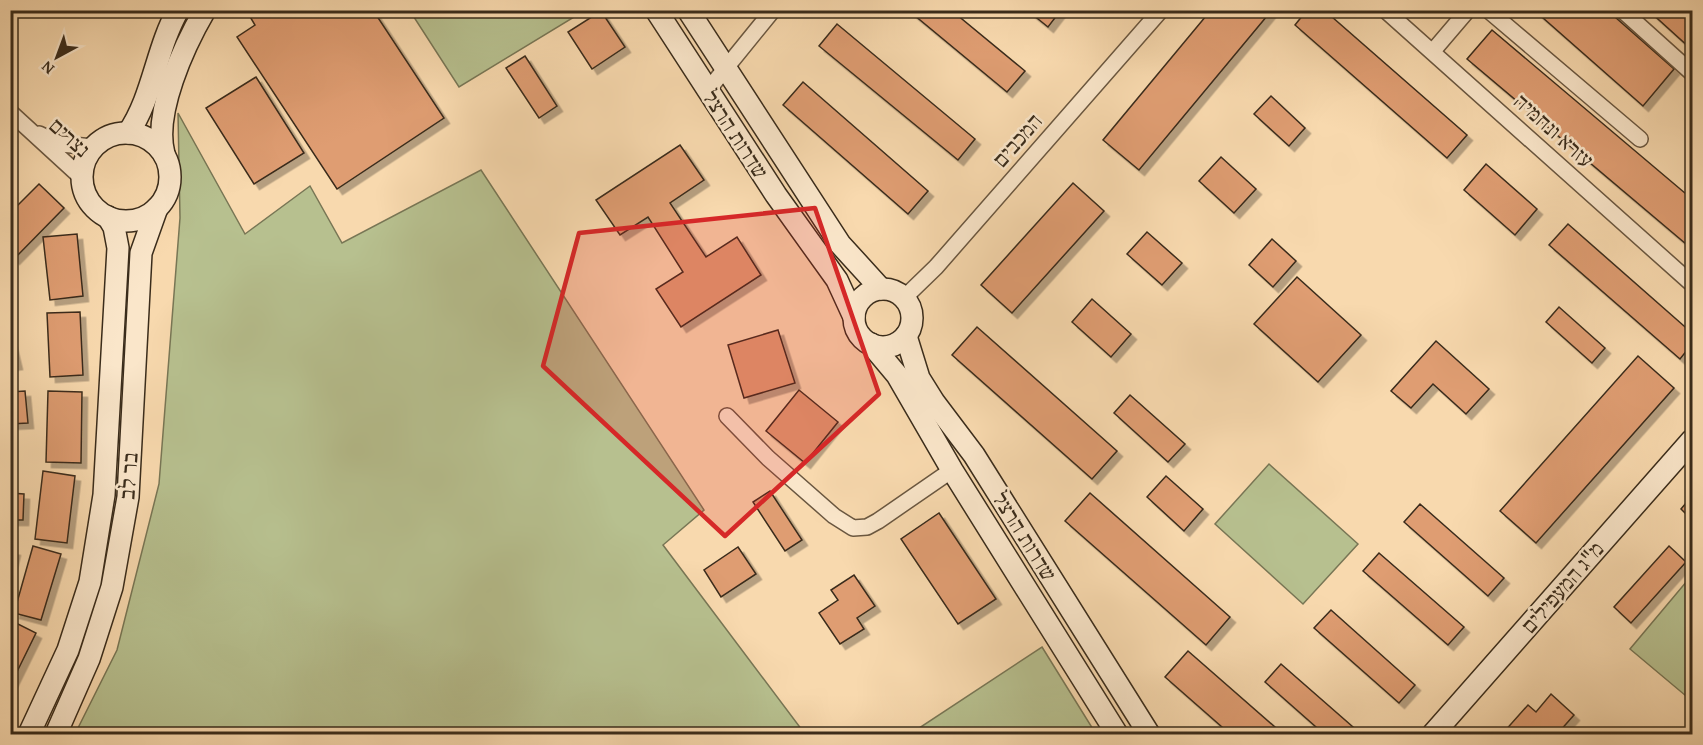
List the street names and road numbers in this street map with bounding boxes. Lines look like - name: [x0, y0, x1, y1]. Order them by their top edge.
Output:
- street label: שדרות הרצל: [695, 83, 777, 185]
- street label: עזרא ונחמיה: [1507, 85, 1601, 175]
- street label: המכבים: [984, 106, 1050, 174]
- street label: נצרים: [42, 110, 98, 164]
- street label: בר לב: [110, 451, 146, 501]
- street label: שדרות הרצל: [985, 485, 1065, 587]
- street label: מ"ג המעפילים: [1513, 534, 1611, 640]

